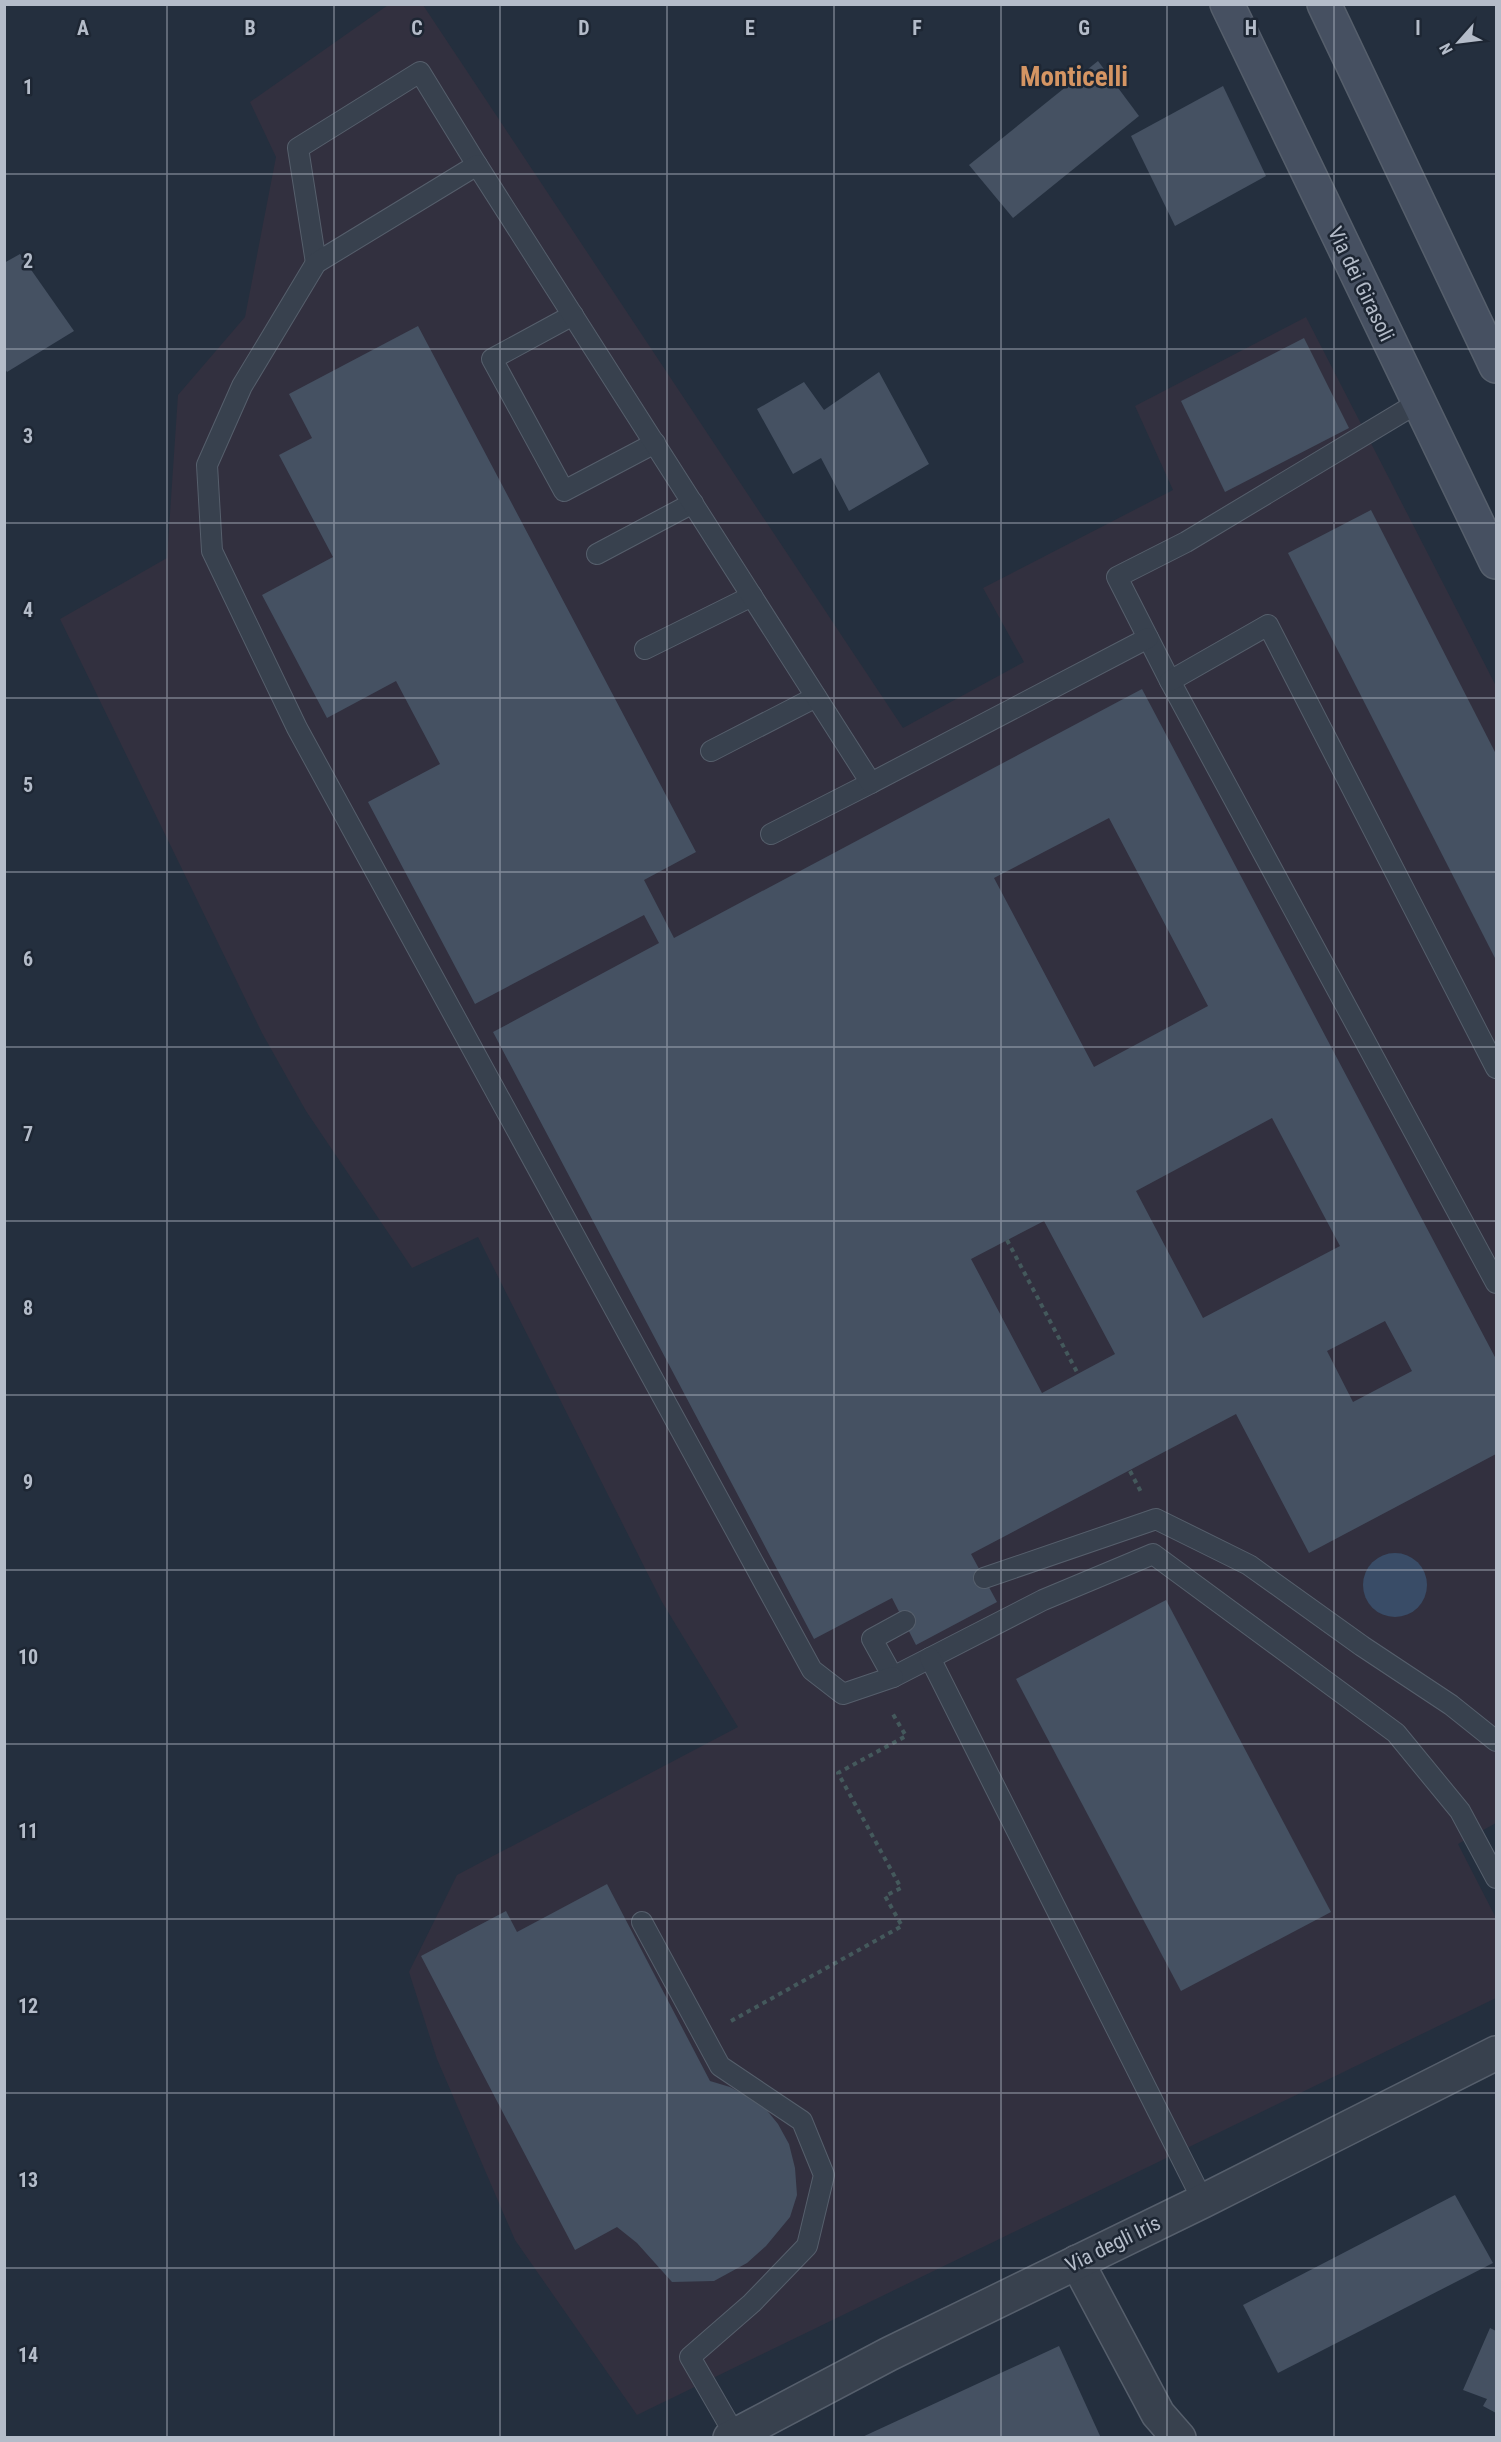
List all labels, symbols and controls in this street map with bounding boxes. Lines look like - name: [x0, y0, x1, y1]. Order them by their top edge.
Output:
- north arrow: [1429, 12, 1489, 72]
- text: A: [77, 16, 89, 40]
- text: B: [244, 16, 256, 40]
- text: C: [411, 16, 423, 40]
- text: D: [578, 16, 590, 40]
- text: E: [745, 16, 755, 40]
- text: F: [912, 16, 922, 40]
- text: G: [1078, 16, 1090, 40]
- text: H: [1245, 16, 1257, 40]
- text: I: [1415, 16, 1421, 40]
- text: N: [1436, 40, 1457, 58]
- district label: Monticelli: [1020, 61, 1128, 93]
- text: 1: [23, 75, 33, 99]
- street label: Via dei Girasoli: [1323, 223, 1399, 345]
- text: 2: [23, 249, 33, 273]
- text: 3: [23, 424, 33, 448]
- text: 4: [23, 598, 33, 622]
- text: 5: [23, 773, 33, 797]
- text: 6: [23, 947, 33, 971]
- text: 7: [23, 1122, 33, 1146]
- text: 8: [23, 1296, 33, 1320]
- text: 9: [23, 1470, 33, 1494]
- text: 10: [18, 1645, 38, 1669]
- text: 11: [18, 1819, 38, 1843]
- text: 12: [18, 1994, 38, 2018]
- text: 13: [18, 2168, 38, 2192]
- street label: Via degli Iris: [1062, 2211, 1164, 2277]
- text: 14: [18, 2343, 38, 2367]

